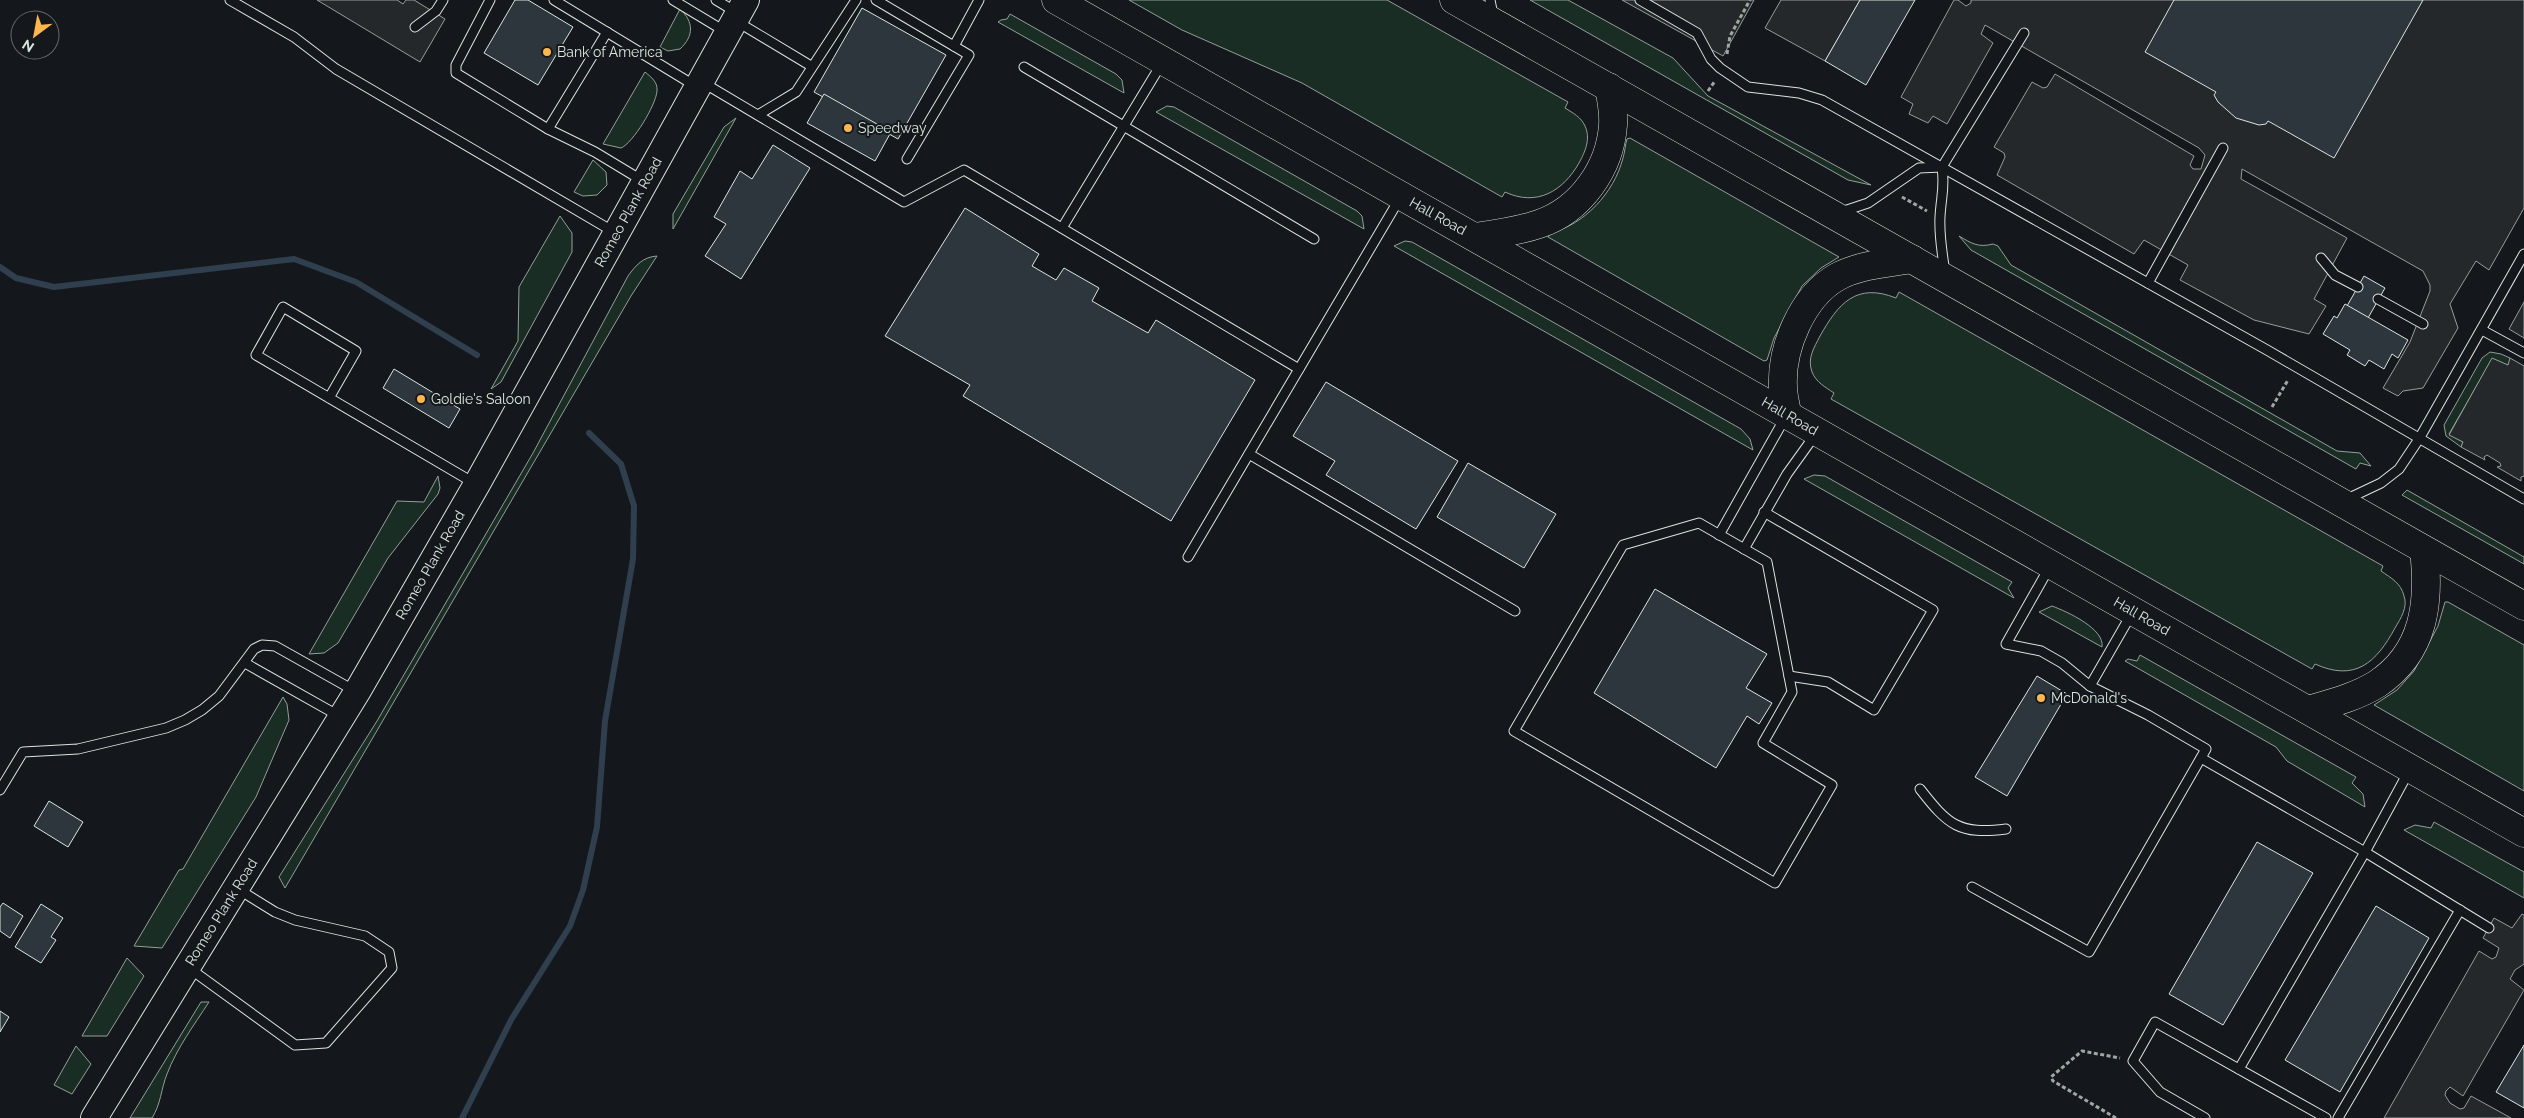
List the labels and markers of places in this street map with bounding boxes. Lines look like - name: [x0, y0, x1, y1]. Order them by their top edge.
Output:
- place label: Bank of America: [557, 44, 663, 60]
- marker: Bank of America: [541, 46, 553, 58]
- place label: Speedway: [858, 120, 927, 136]
- marker: Speedway: [842, 122, 854, 134]
- place label: Goldie's Saloon: [431, 391, 531, 407]
- marker: Goldie's Saloon: [415, 393, 427, 405]
- place label: McDonald's: [2051, 690, 2127, 706]
- marker: McDonald's: [2035, 692, 2047, 704]

